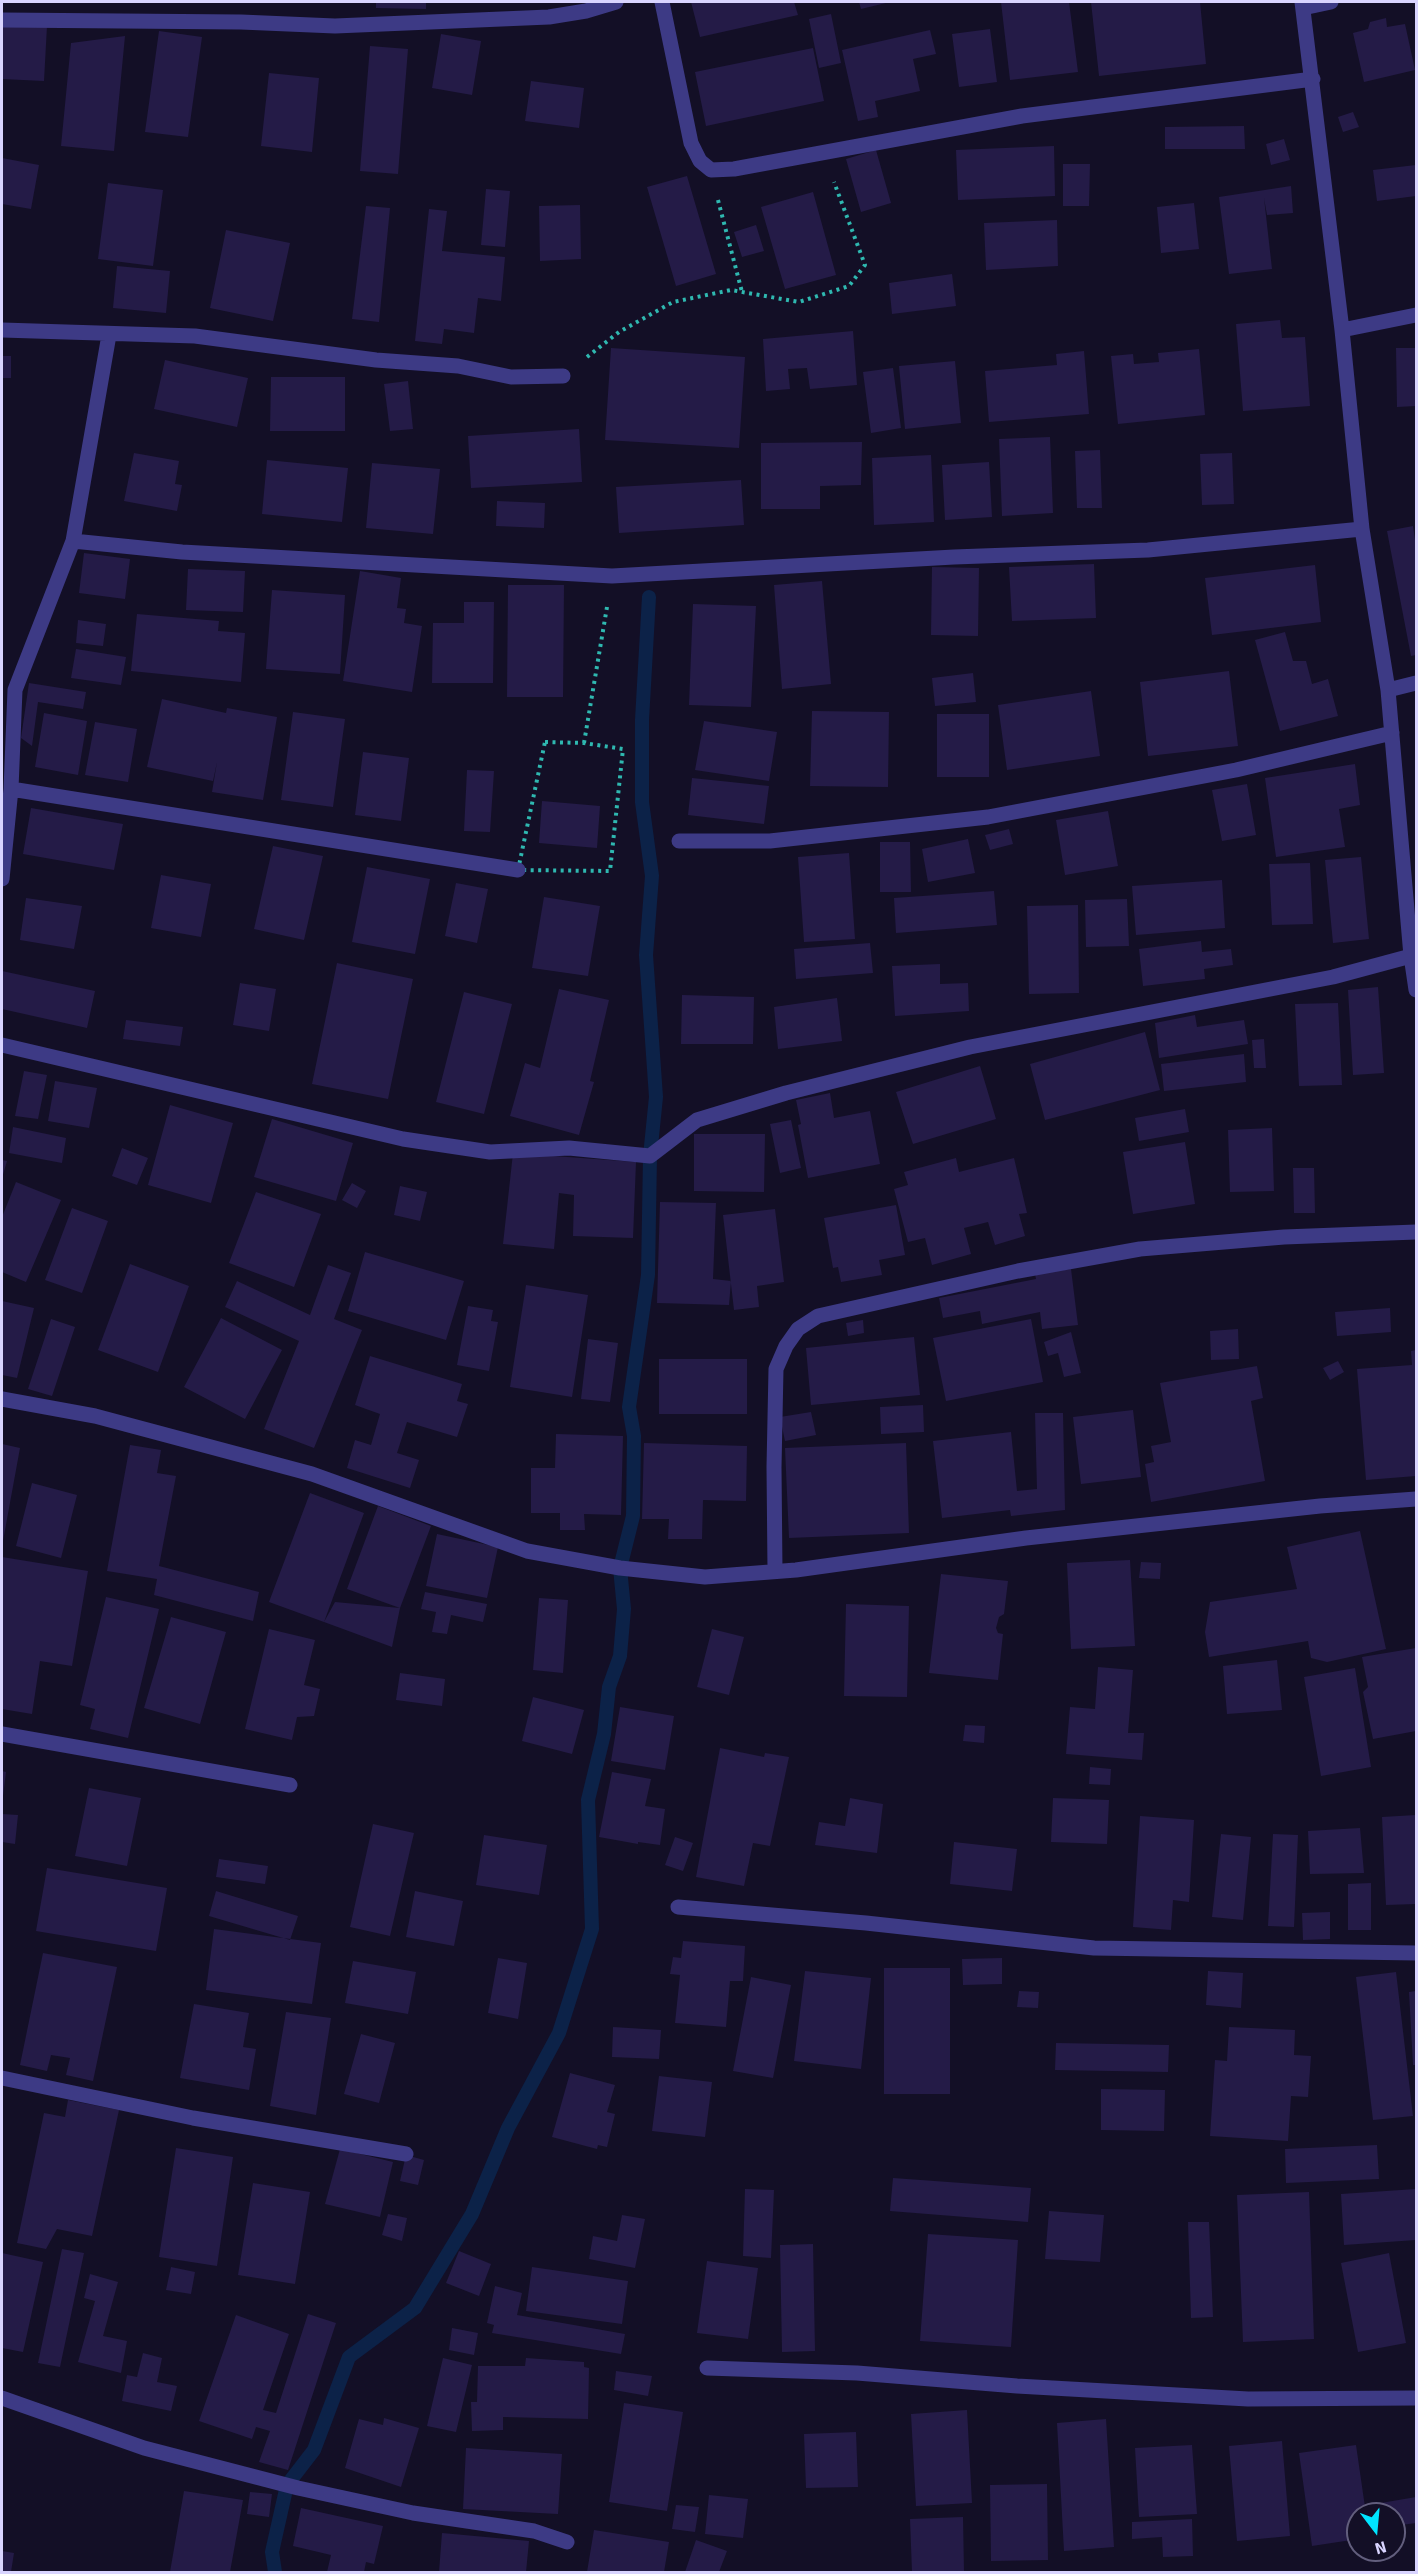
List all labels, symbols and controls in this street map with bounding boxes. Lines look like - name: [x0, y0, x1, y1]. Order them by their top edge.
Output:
- north arrow: [1346, 2502, 1406, 2562]
- text: N: [1372, 2536, 1389, 2559]

